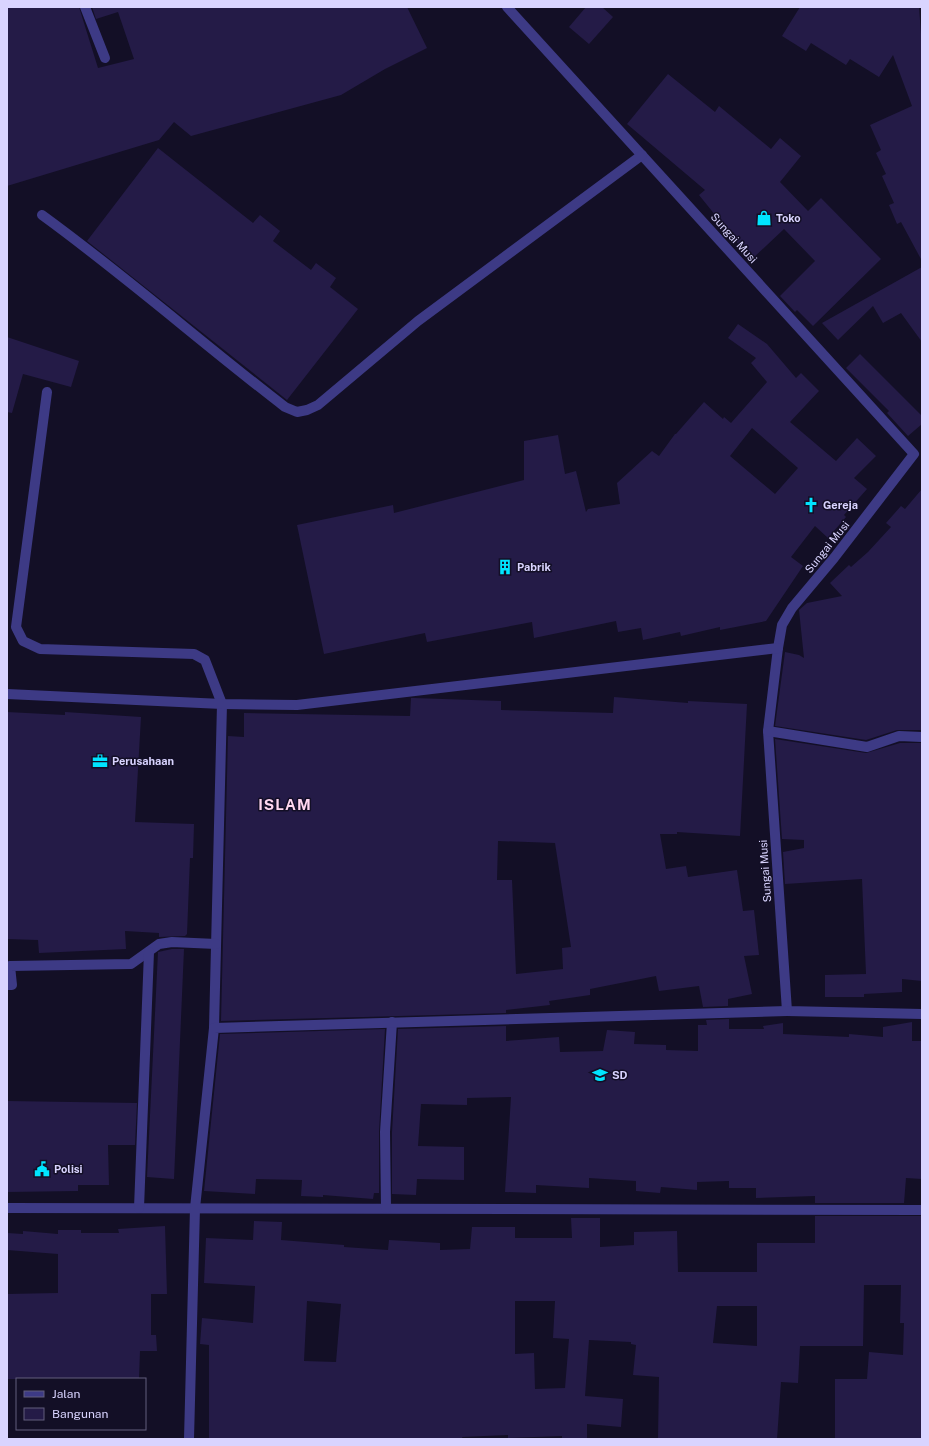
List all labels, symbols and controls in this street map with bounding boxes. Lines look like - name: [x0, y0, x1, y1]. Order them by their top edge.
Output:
- shop icon: Toko: [755, 209, 773, 227]
- street label: Sungai Musi: [709, 211, 759, 265]
- place label: Toko: [776, 212, 801, 224]
- church icon: Gereja: [802, 496, 820, 514]
- place label: Gereja: [823, 499, 858, 511]
- street label: Sungai Musi: [803, 519, 851, 575]
- building icon: Pabrik: [496, 558, 514, 576]
- place label: Pabrik: [517, 561, 551, 573]
- office icon: Perusahaan: [91, 752, 109, 770]
- place label: Perusahaan: [112, 755, 174, 767]
- district label: ISLAM: [258, 796, 312, 813]
- street label: Sungai Musi: [757, 839, 773, 903]
- school or university icon: SD: [591, 1066, 609, 1084]
- place label: SD: [612, 1069, 628, 1081]
- public building icon: Polisi: [33, 1160, 51, 1178]
- place label: Polisi: [54, 1163, 83, 1175]
- legend: [16, 1378, 146, 1430]
- text: Jalan: [52, 1387, 81, 1401]
- text: Bangunan: [52, 1407, 108, 1421]

